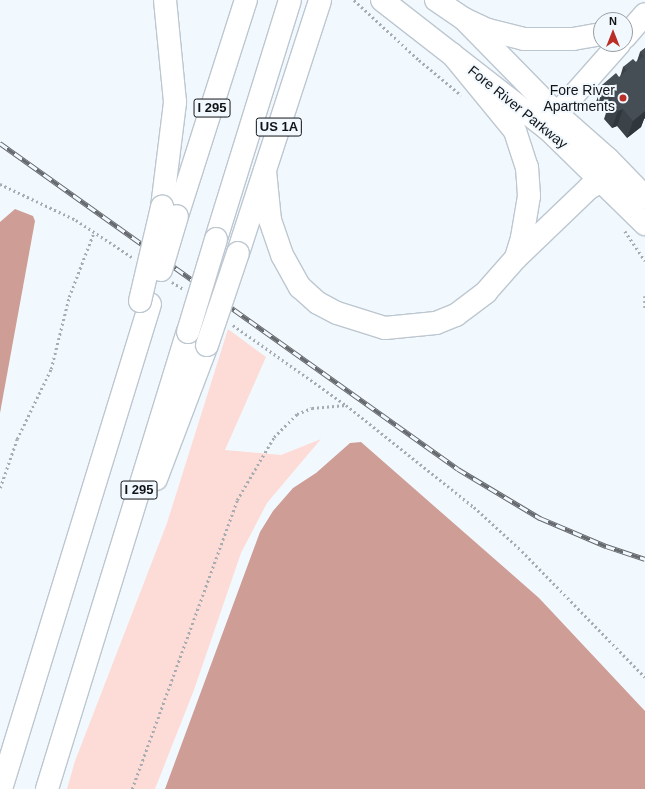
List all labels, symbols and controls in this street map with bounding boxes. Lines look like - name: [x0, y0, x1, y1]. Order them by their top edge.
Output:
- north arrow: [593, 12, 633, 52]
- text: N: [609, 15, 617, 27]
- street label: Fore River Parkway: [465, 62, 571, 152]
- place label: Fore River Apartments: [543, 82, 615, 114]
- marker: Fore River Apartments: [618, 93, 628, 103]
- road number: I 295: [193, 97, 231, 119]
- road number: US 1A: [255, 116, 303, 138]
- road number: I 295: [120, 479, 158, 501]

